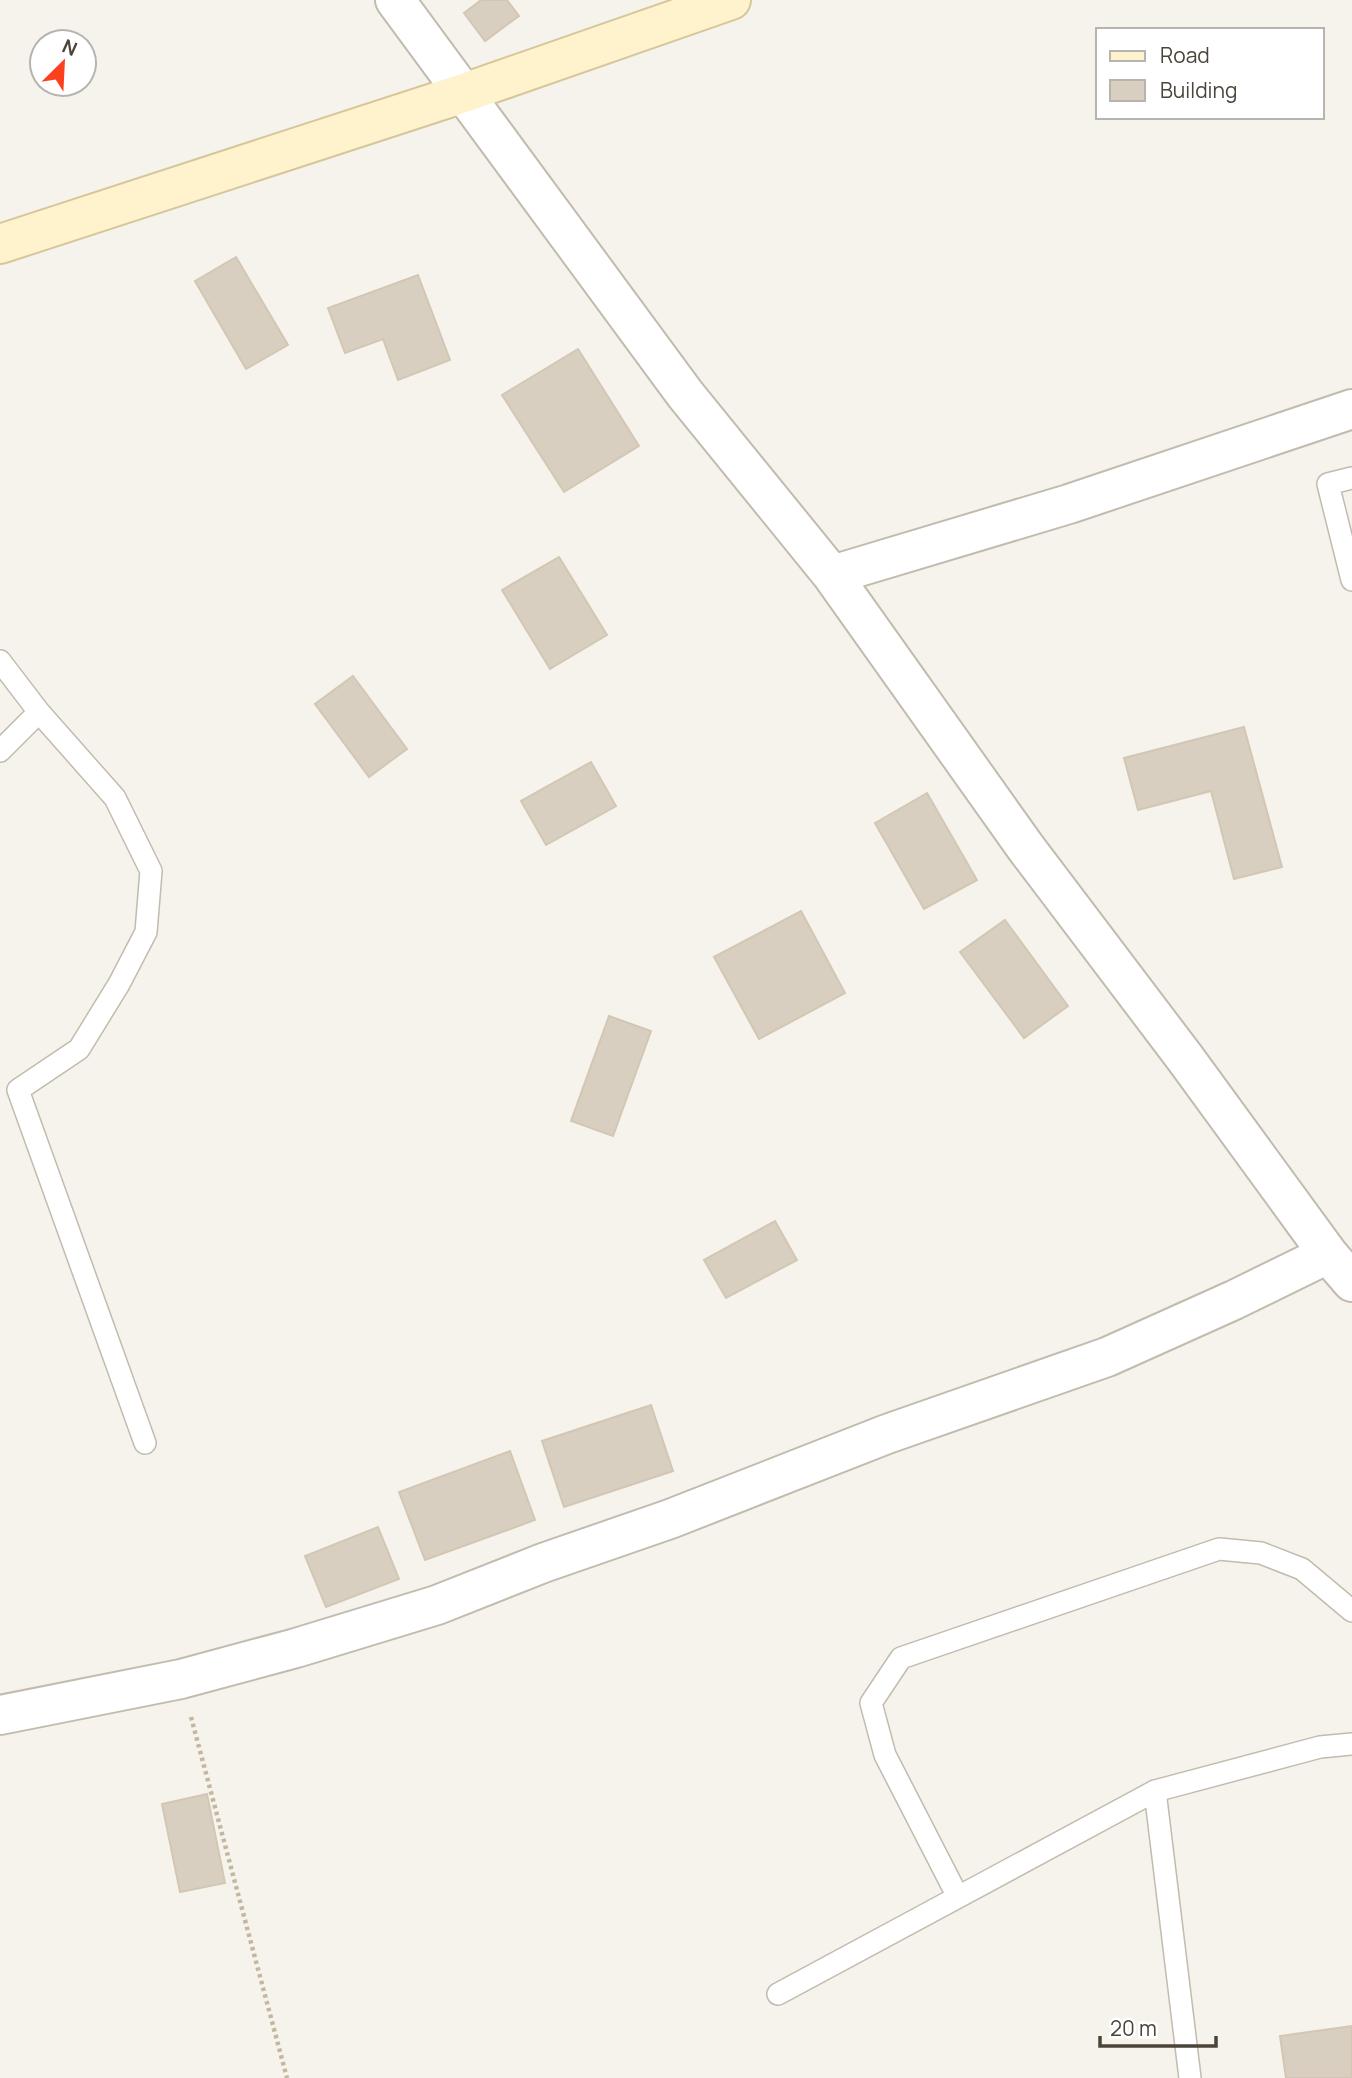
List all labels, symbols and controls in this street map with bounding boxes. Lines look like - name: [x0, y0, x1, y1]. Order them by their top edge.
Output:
- north arrow: [28, 28, 98, 98]
- legend: [1096, 28, 1324, 119]
- text: N: [58, 33, 81, 62]
- text: Road: [1160, 41, 1210, 69]
- text: Building: [1160, 76, 1237, 104]
- scale bar: [1100, 2004, 1216, 2048]
- text: 20 m: [1110, 2014, 1157, 2042]

